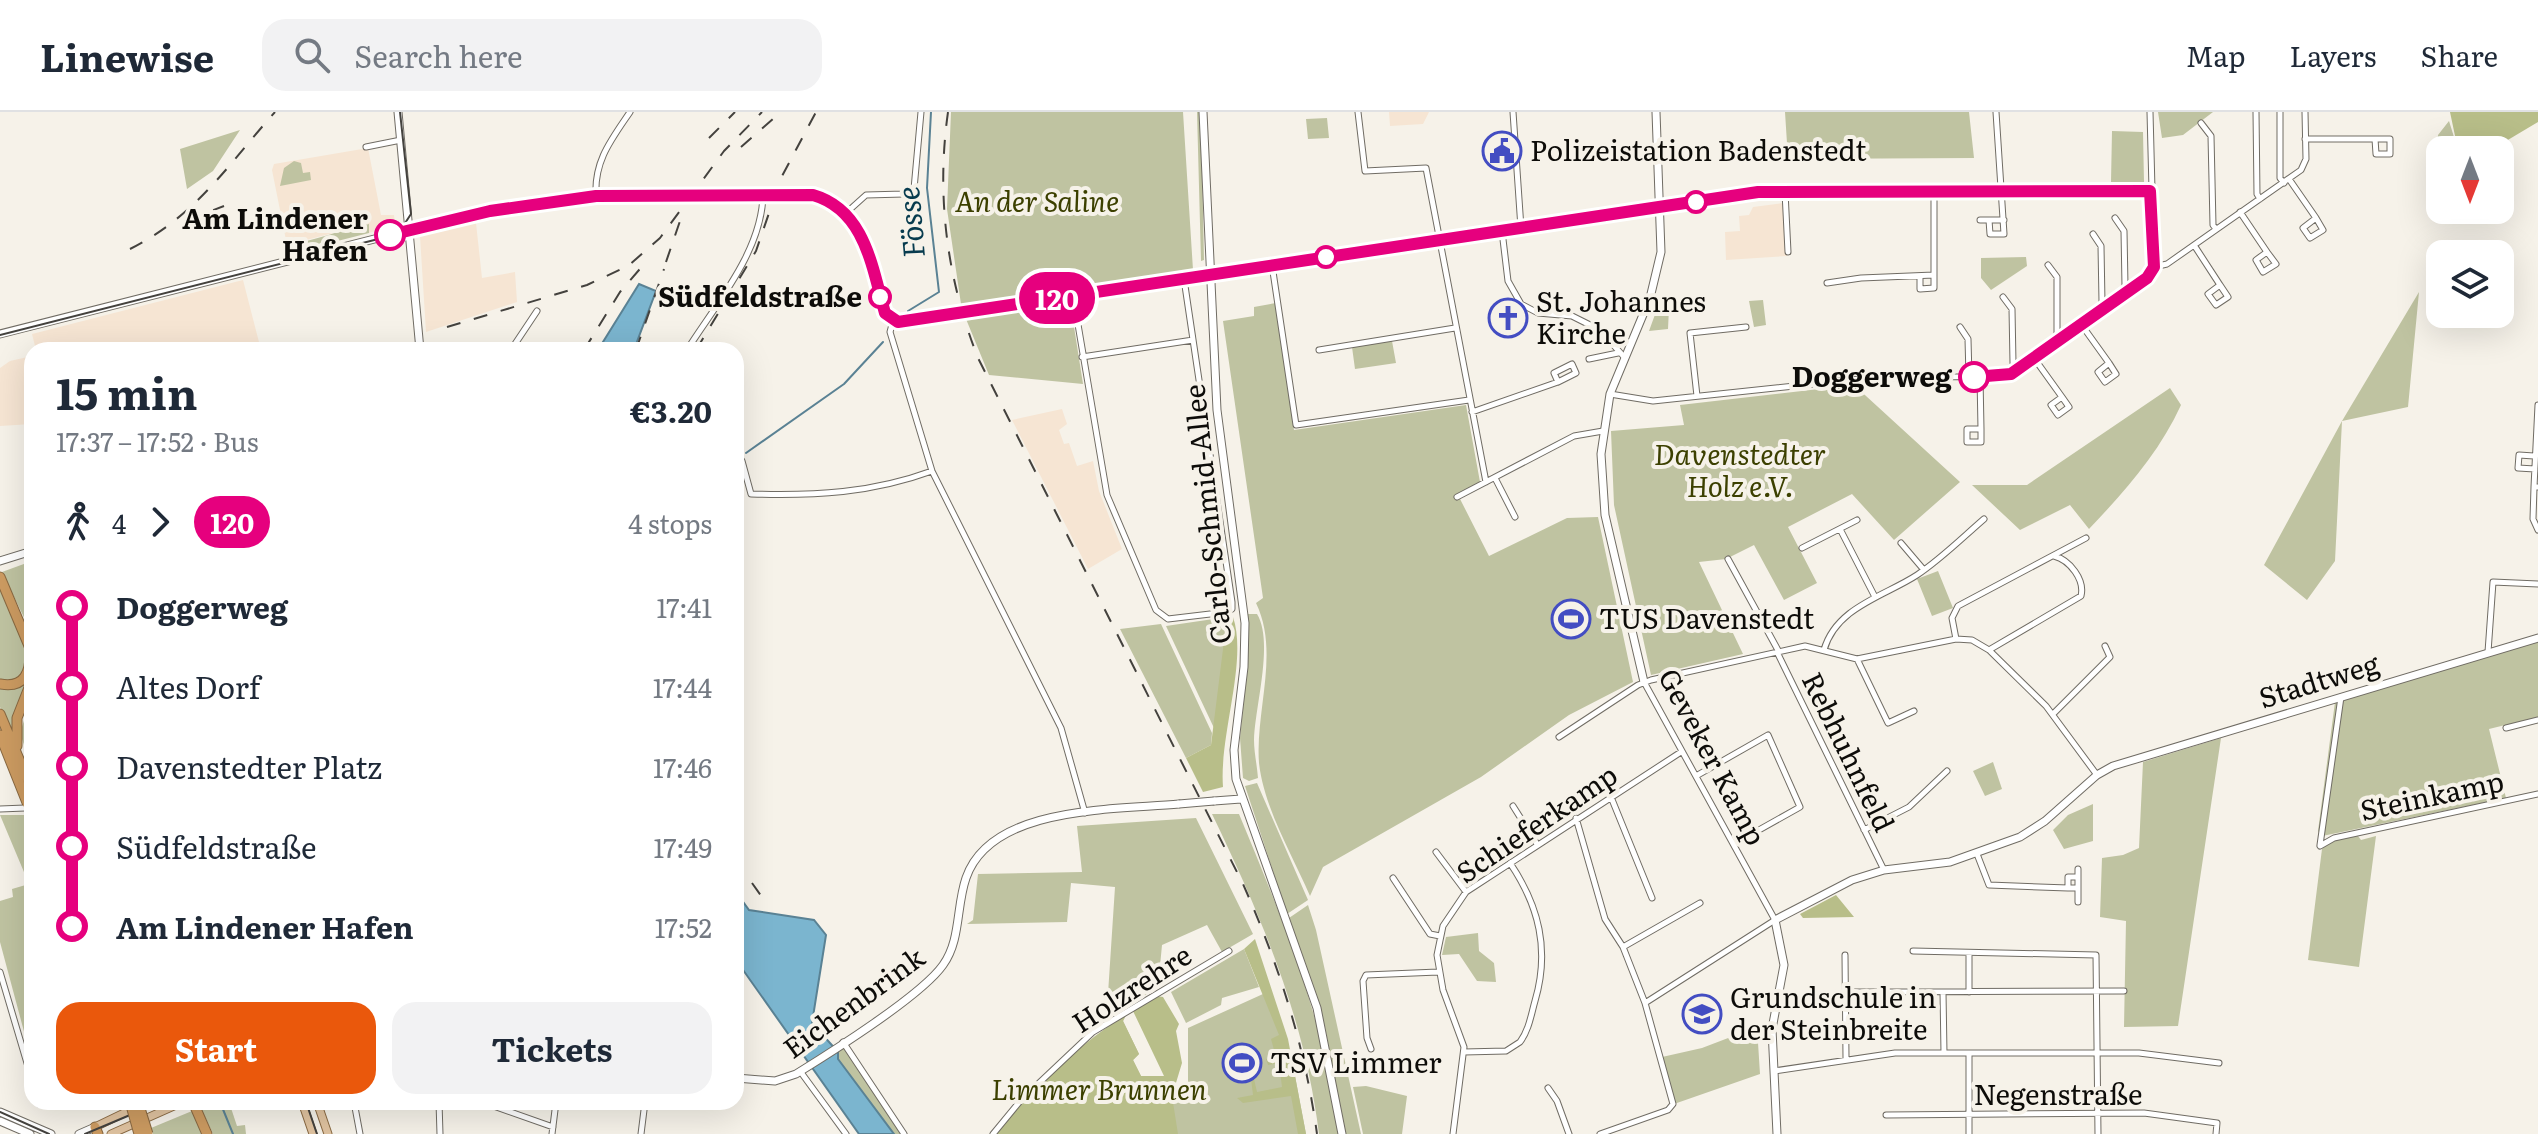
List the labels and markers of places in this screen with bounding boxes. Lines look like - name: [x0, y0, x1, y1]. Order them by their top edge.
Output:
- place label: Polizeistation Badenstedt: [1530, 128, 1867, 170]
- public building icon: Polizeistation Badenstedt: [1481, 130, 1523, 172]
- unlabelled marker: [1685, 191, 1707, 213]
- place label: Am Lindener Hafen: [182, 196, 368, 270]
- marker: Am Lindener Hafen: [375, 220, 405, 250]
- unlabelled marker: [1315, 246, 1337, 268]
- place label: Südfeldstraße: [658, 274, 862, 316]
- place label: St. Johannes Kirche: [1536, 279, 1706, 353]
- marker: Südfeldstraße: [869, 286, 891, 308]
- church icon: St. Johannes Kirche: [1487, 297, 1529, 339]
- place label: Doggerweg: [1791, 354, 1953, 396]
- marker: Doggerweg: [1959, 362, 1989, 392]
- place label: TUS Davenstedt: [1599, 596, 1815, 638]
- sports icon: TUS Davenstedt: [1550, 598, 1592, 640]
- place label: Grundschule in der Steinbreite: [1730, 975, 1937, 1049]
- school or university icon: Grundschule in der Steinbreite: [1681, 993, 1723, 1035]
- place label: TSV Limmer: [1270, 1040, 1442, 1082]
- sports icon: TSV Limmer: [1221, 1042, 1263, 1084]

